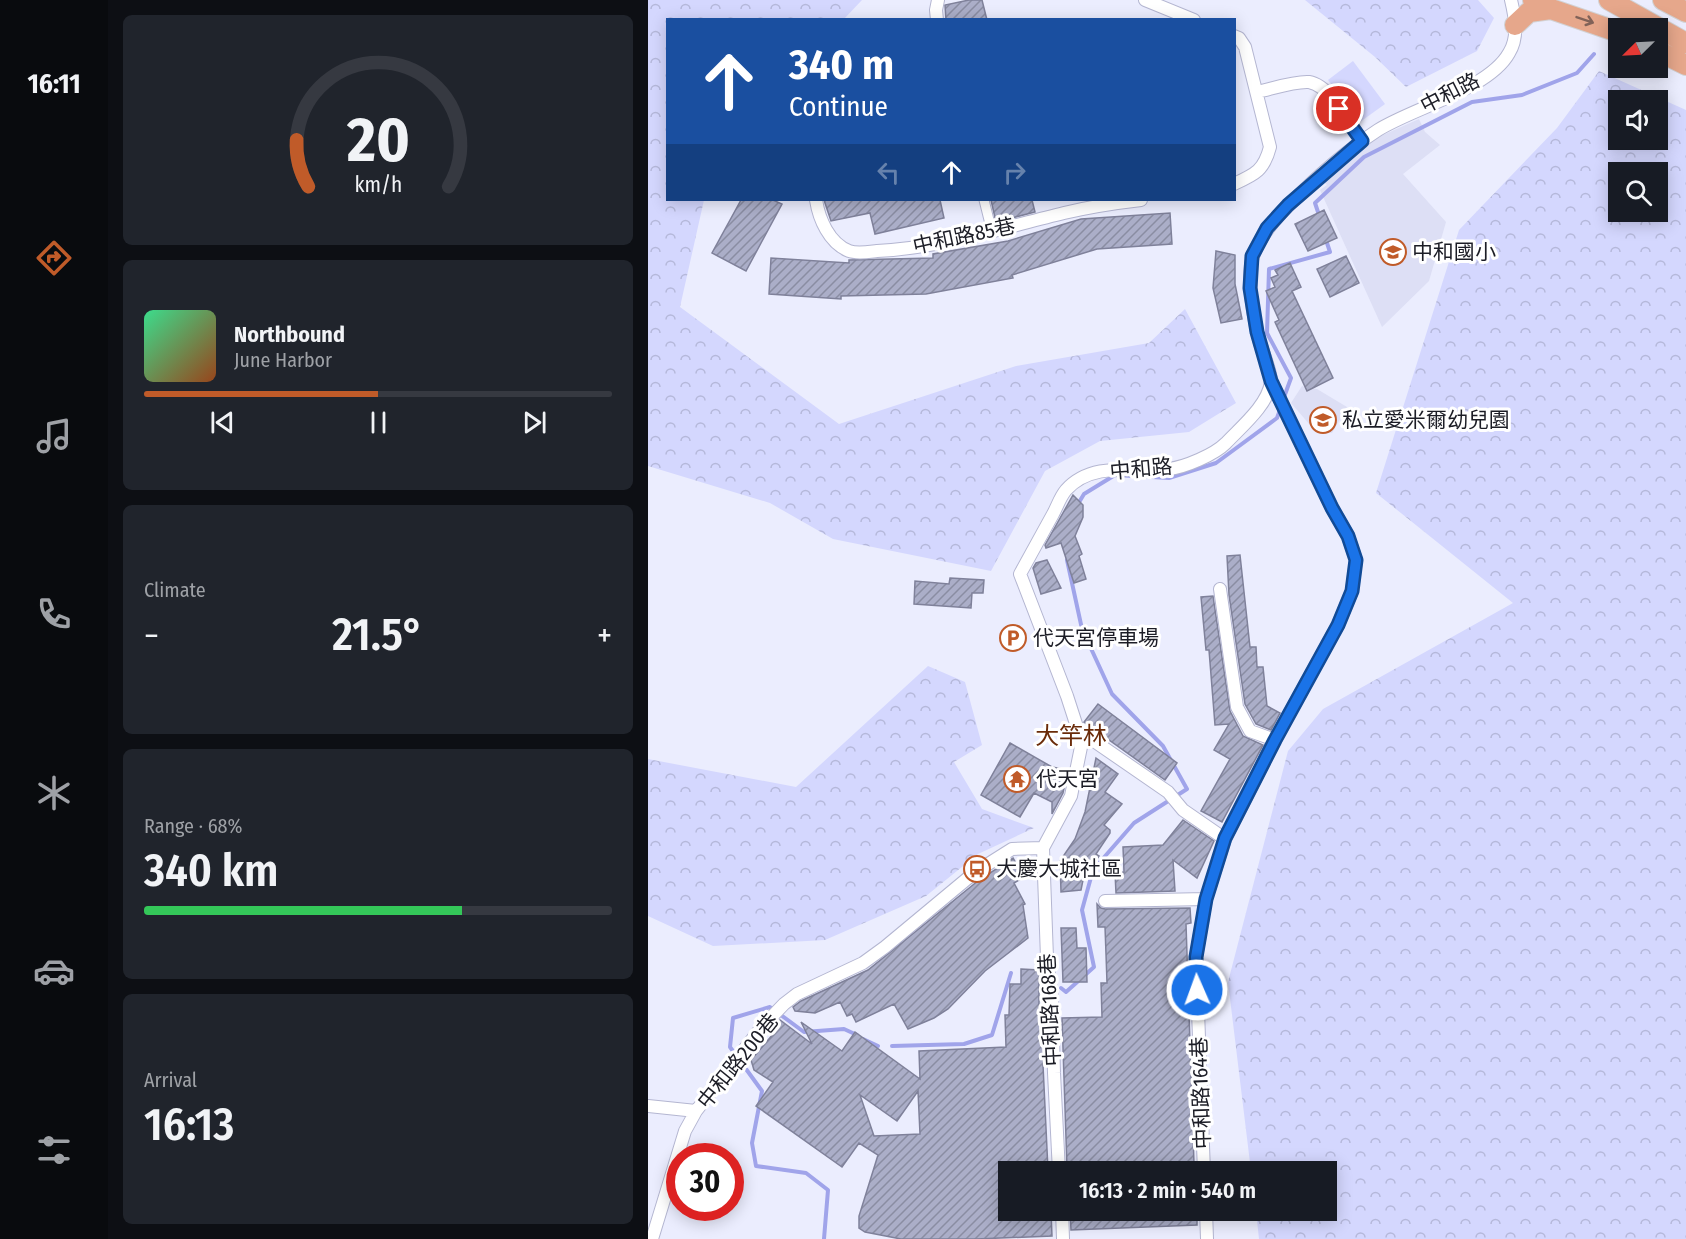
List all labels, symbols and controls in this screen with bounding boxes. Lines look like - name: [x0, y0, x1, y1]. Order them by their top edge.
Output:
- one-way arrow: [1575, 16, 1594, 27]
- north arrow: [1608, 18, 1668, 78]
- map controls: [1608, 18, 1668, 222]
- text: 340 m: [789, 40, 894, 90]
- icon: ahead: [690, 42, 768, 120]
- street label: 中和路: [1416, 67, 1484, 119]
- text: 16:11: [27, 68, 81, 100]
- pin: [1313, 83, 1364, 134]
- button: sound: [1608, 90, 1668, 150]
- text: Continue: [789, 91, 888, 123]
- icon: arrive: [1322, 92, 1355, 125]
- text: 20: [346, 103, 409, 178]
- icon: left: [872, 156, 905, 189]
- icon: ahead: [935, 156, 968, 189]
- icon: right: [998, 156, 1031, 189]
- button: search: [1608, 162, 1668, 222]
- text: km/h: [354, 172, 402, 198]
- street label: 中和路85巷: [910, 212, 1018, 260]
- icon: directions: [33, 237, 75, 279]
- school or university icon: 中和國小: [1378, 237, 1408, 267]
- place label: 中和國小: [1412, 239, 1496, 265]
- text: Northbound: [234, 321, 345, 348]
- text: June Harbor: [234, 348, 332, 372]
- school or university icon: 私立愛米爾幼兒園: [1308, 405, 1338, 435]
- icon: previous: [206, 406, 239, 439]
- icon: pause: [362, 406, 395, 439]
- icon: next: [518, 406, 551, 439]
- place label: 私立愛米爾幼兒園: [1342, 407, 1510, 433]
- icon: music: [33, 415, 75, 457]
- street label: 中和路: [1108, 453, 1174, 485]
- text: Climate: [144, 578, 206, 602]
- icon: phone: [33, 593, 75, 635]
- text: 21.5°: [332, 608, 424, 662]
- text: −: [144, 616, 159, 656]
- text: +: [597, 616, 612, 656]
- parking icon: 代天宮停車場: [998, 623, 1028, 653]
- place label: 代天宮停車場: [1033, 625, 1159, 651]
- district label: 大竿林: [1035, 722, 1107, 750]
- temple icon: 代天宮: [1002, 764, 1032, 794]
- place label: 代天宮: [1036, 766, 1099, 792]
- icon: climate: [33, 772, 75, 814]
- text: Range · 68%: [144, 814, 243, 838]
- text: 340 km: [144, 844, 279, 898]
- bus stop icon: 大慶大城社區: [962, 854, 992, 884]
- place label: 大慶大城社區: [996, 856, 1122, 882]
- icon: car: [33, 950, 75, 992]
- street label: 中和路168巷: [1034, 953, 1066, 1067]
- position arrow: [1165, 958, 1229, 1022]
- street label: 中和路200巷: [692, 1008, 784, 1114]
- street label: 中和路164巷: [1186, 1036, 1216, 1150]
- text: Arrival: [144, 1068, 197, 1092]
- text: 16:13: [144, 1098, 234, 1152]
- icon: filters: [33, 1129, 75, 1171]
- speed limit sign: 30: [666, 1143, 744, 1221]
- text: 16:13 · 2 min · 540 m: [1079, 1177, 1256, 1204]

